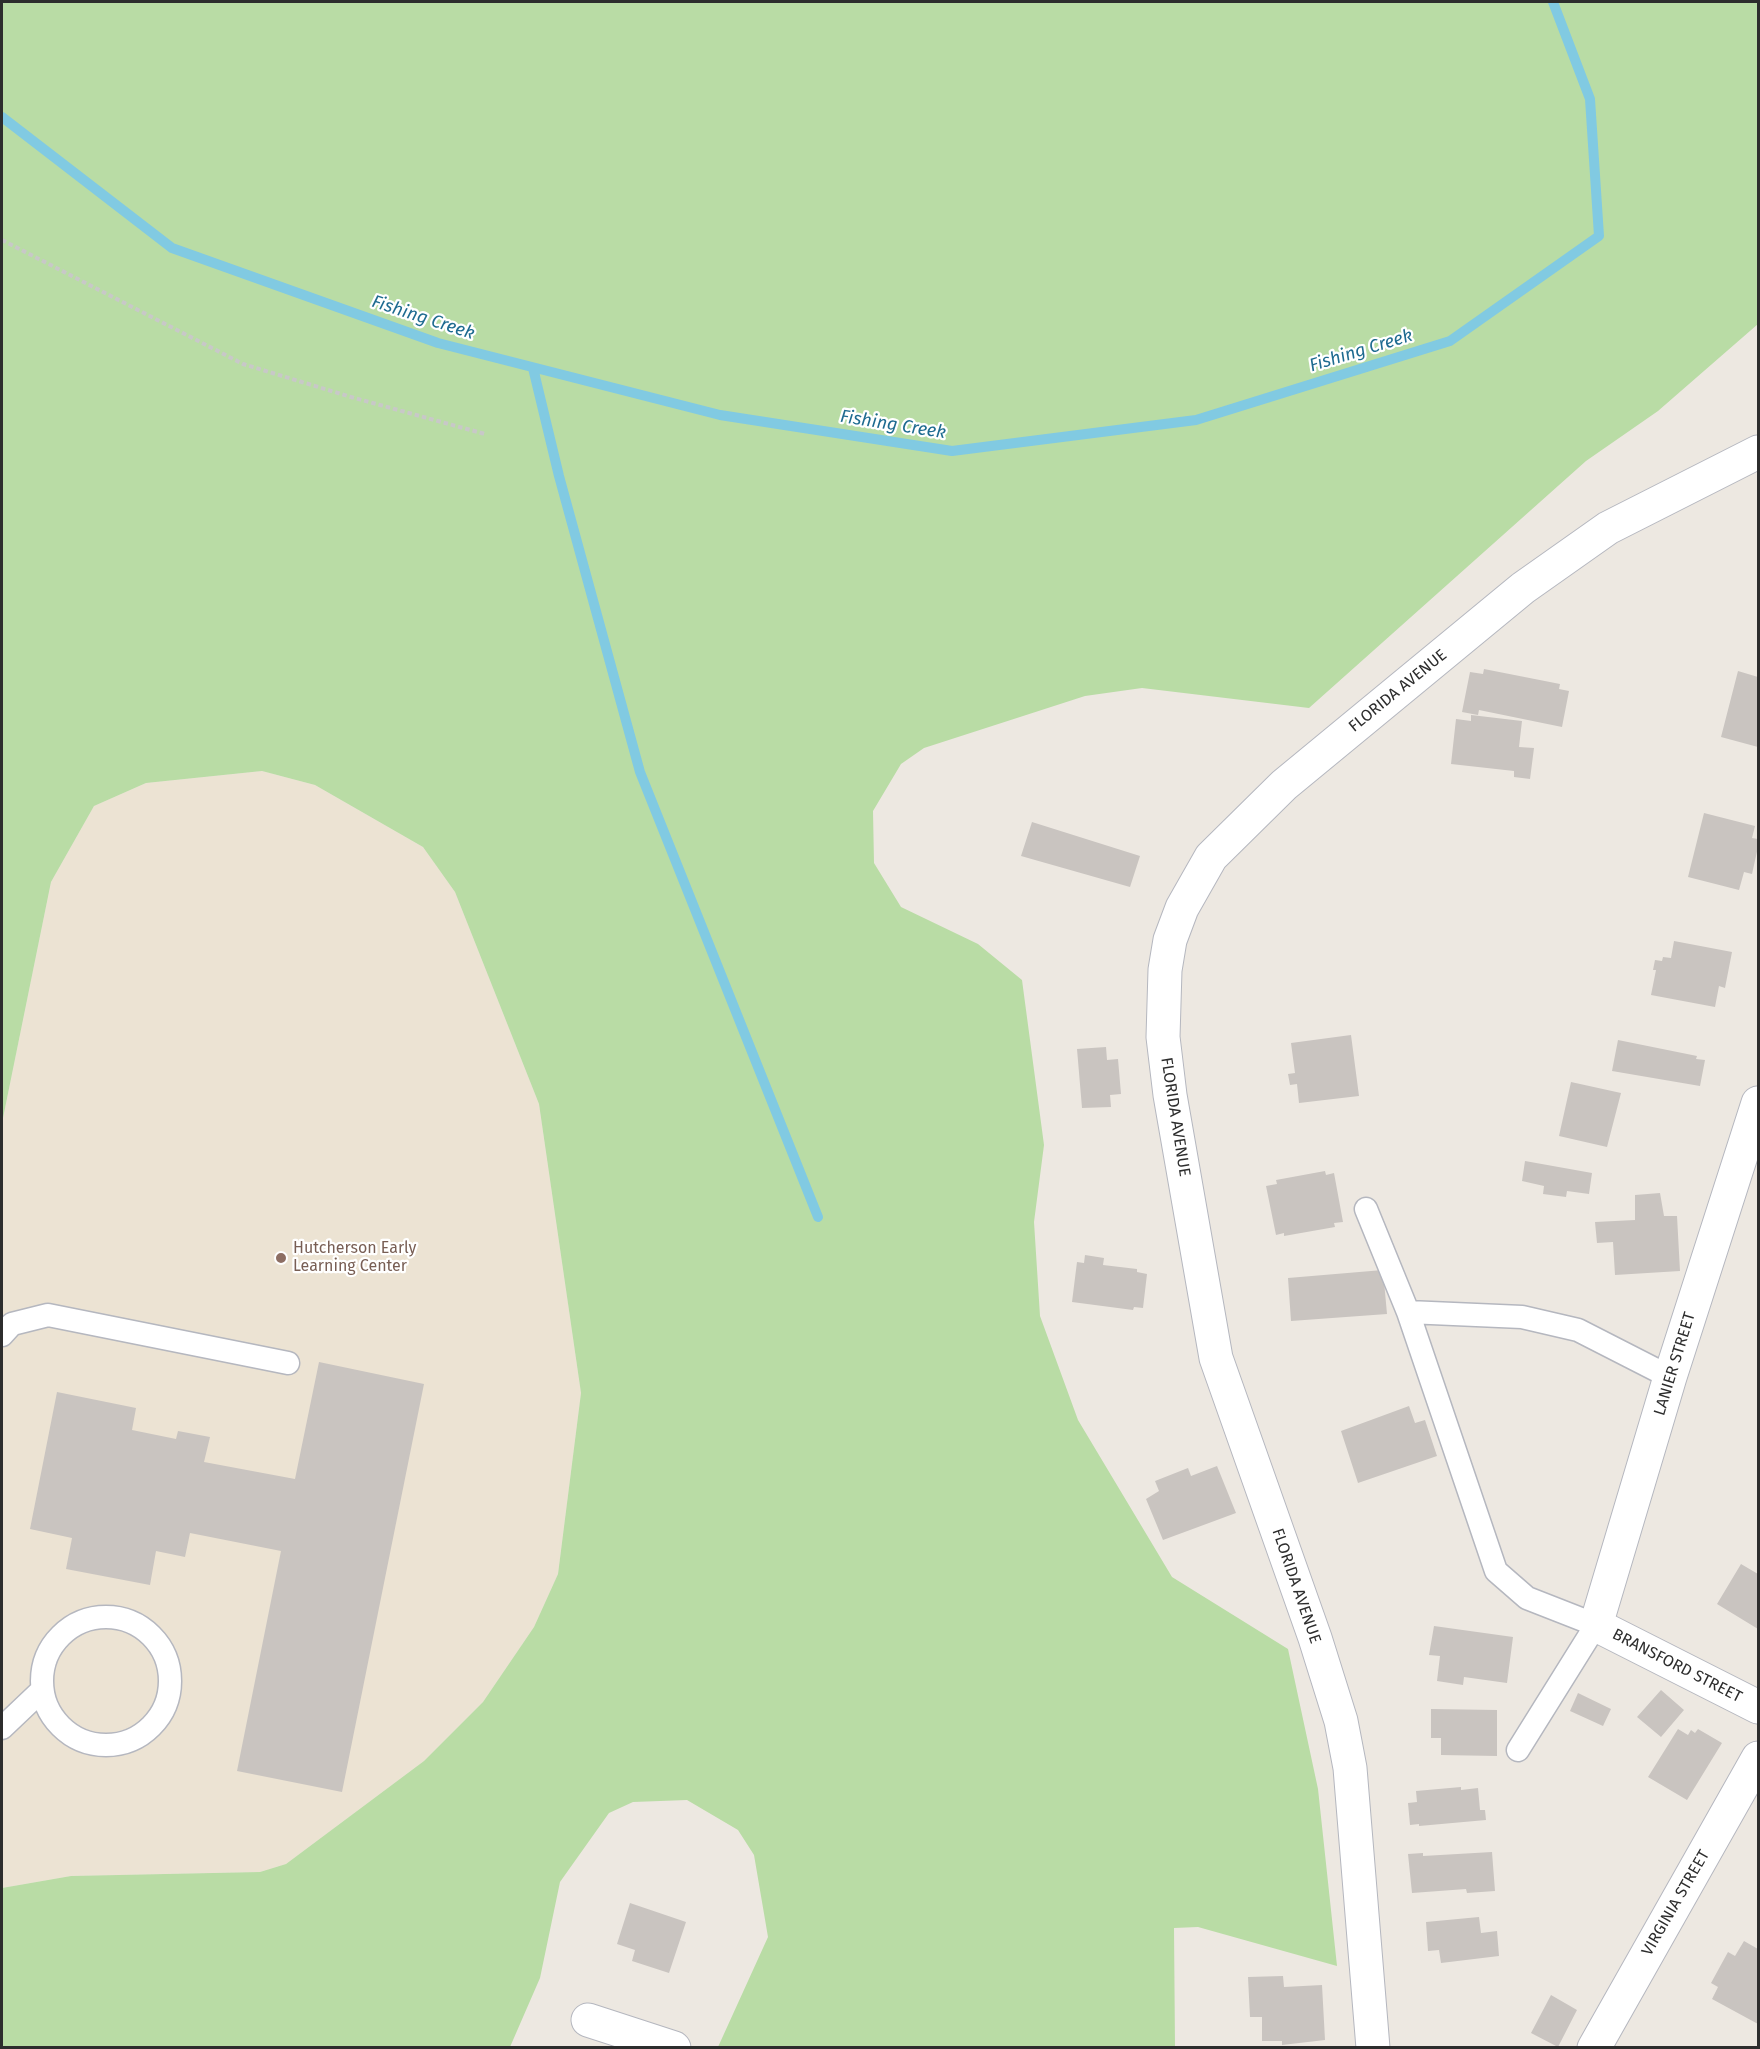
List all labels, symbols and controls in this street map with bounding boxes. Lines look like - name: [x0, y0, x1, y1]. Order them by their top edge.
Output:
- water label: Fishing Creek: [369, 291, 477, 345]
- water label: Fishing Creek: [1307, 325, 1415, 377]
- water label: Fishing Creek: [839, 406, 947, 444]
- street label: FLORIDA AVENUE: [1345, 646, 1451, 736]
- street label: FLORIDA AVENUE: [1156, 1056, 1194, 1178]
- place label: Hutcherson Early Learning Center: [293, 1239, 416, 1277]
- marker: Hutcherson Early Learning Center: [274, 1251, 288, 1265]
- street label: LANIER STREET: [1650, 1310, 1700, 1418]
- street label: FLORIDA AVENUE: [1267, 1526, 1325, 1646]
- street label: BRANSFORD STREET: [1609, 1625, 1745, 1707]
- street label: VIRGINIA STREET: [1638, 1847, 1714, 1959]

